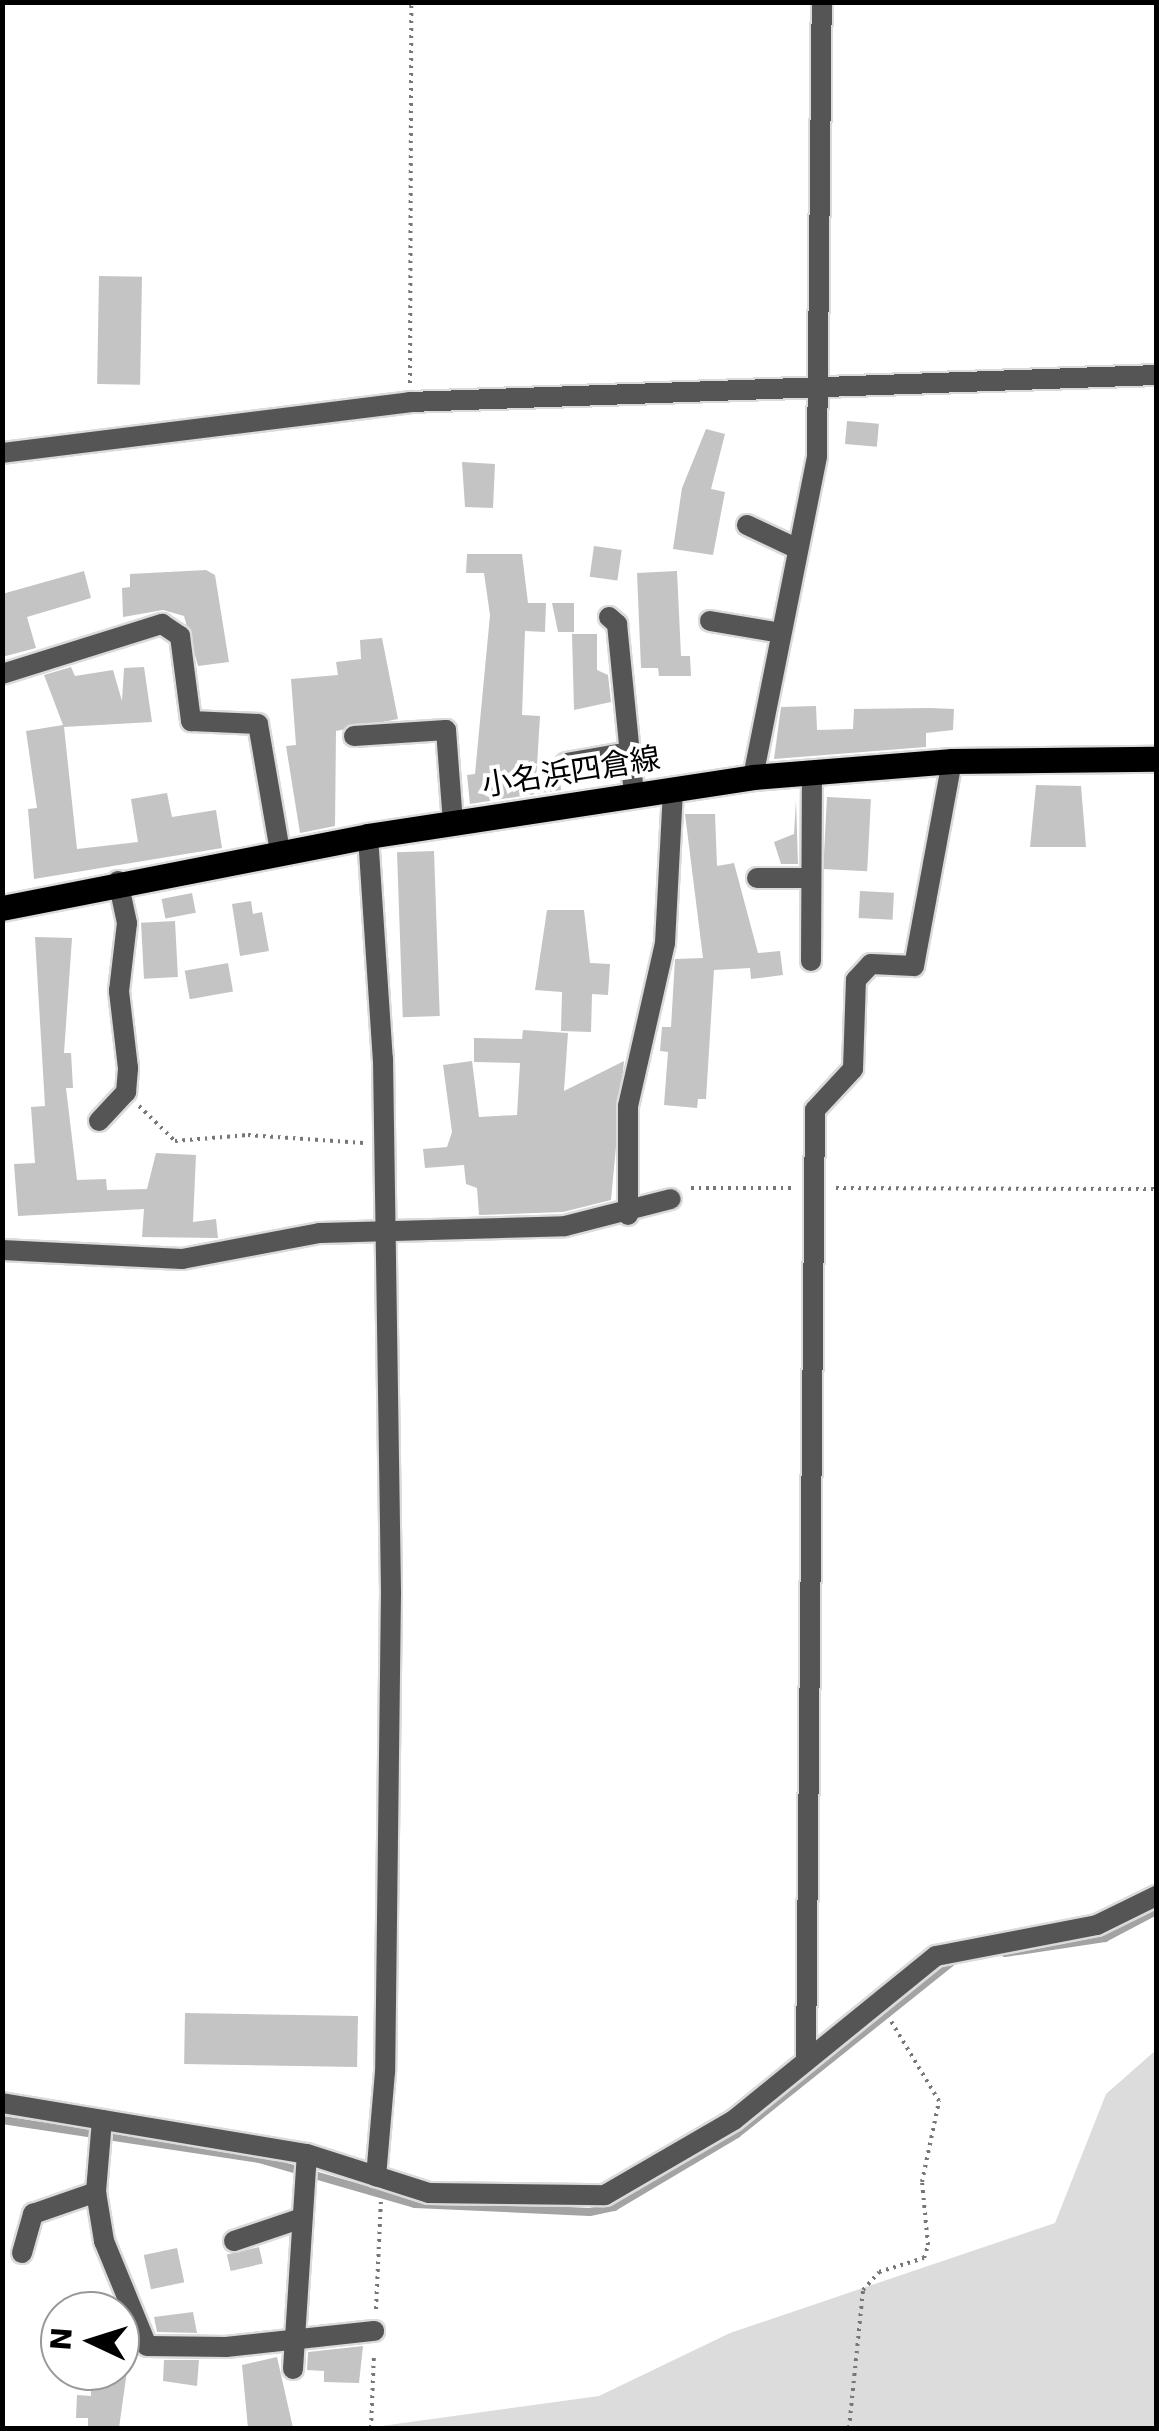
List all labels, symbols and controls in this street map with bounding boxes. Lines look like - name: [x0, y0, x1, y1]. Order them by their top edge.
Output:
- street label: 小名浜四倉線: [479, 740, 663, 804]
- north arrow: [40, 2291, 140, 2391]
- text: N: [44, 2326, 79, 2352]

